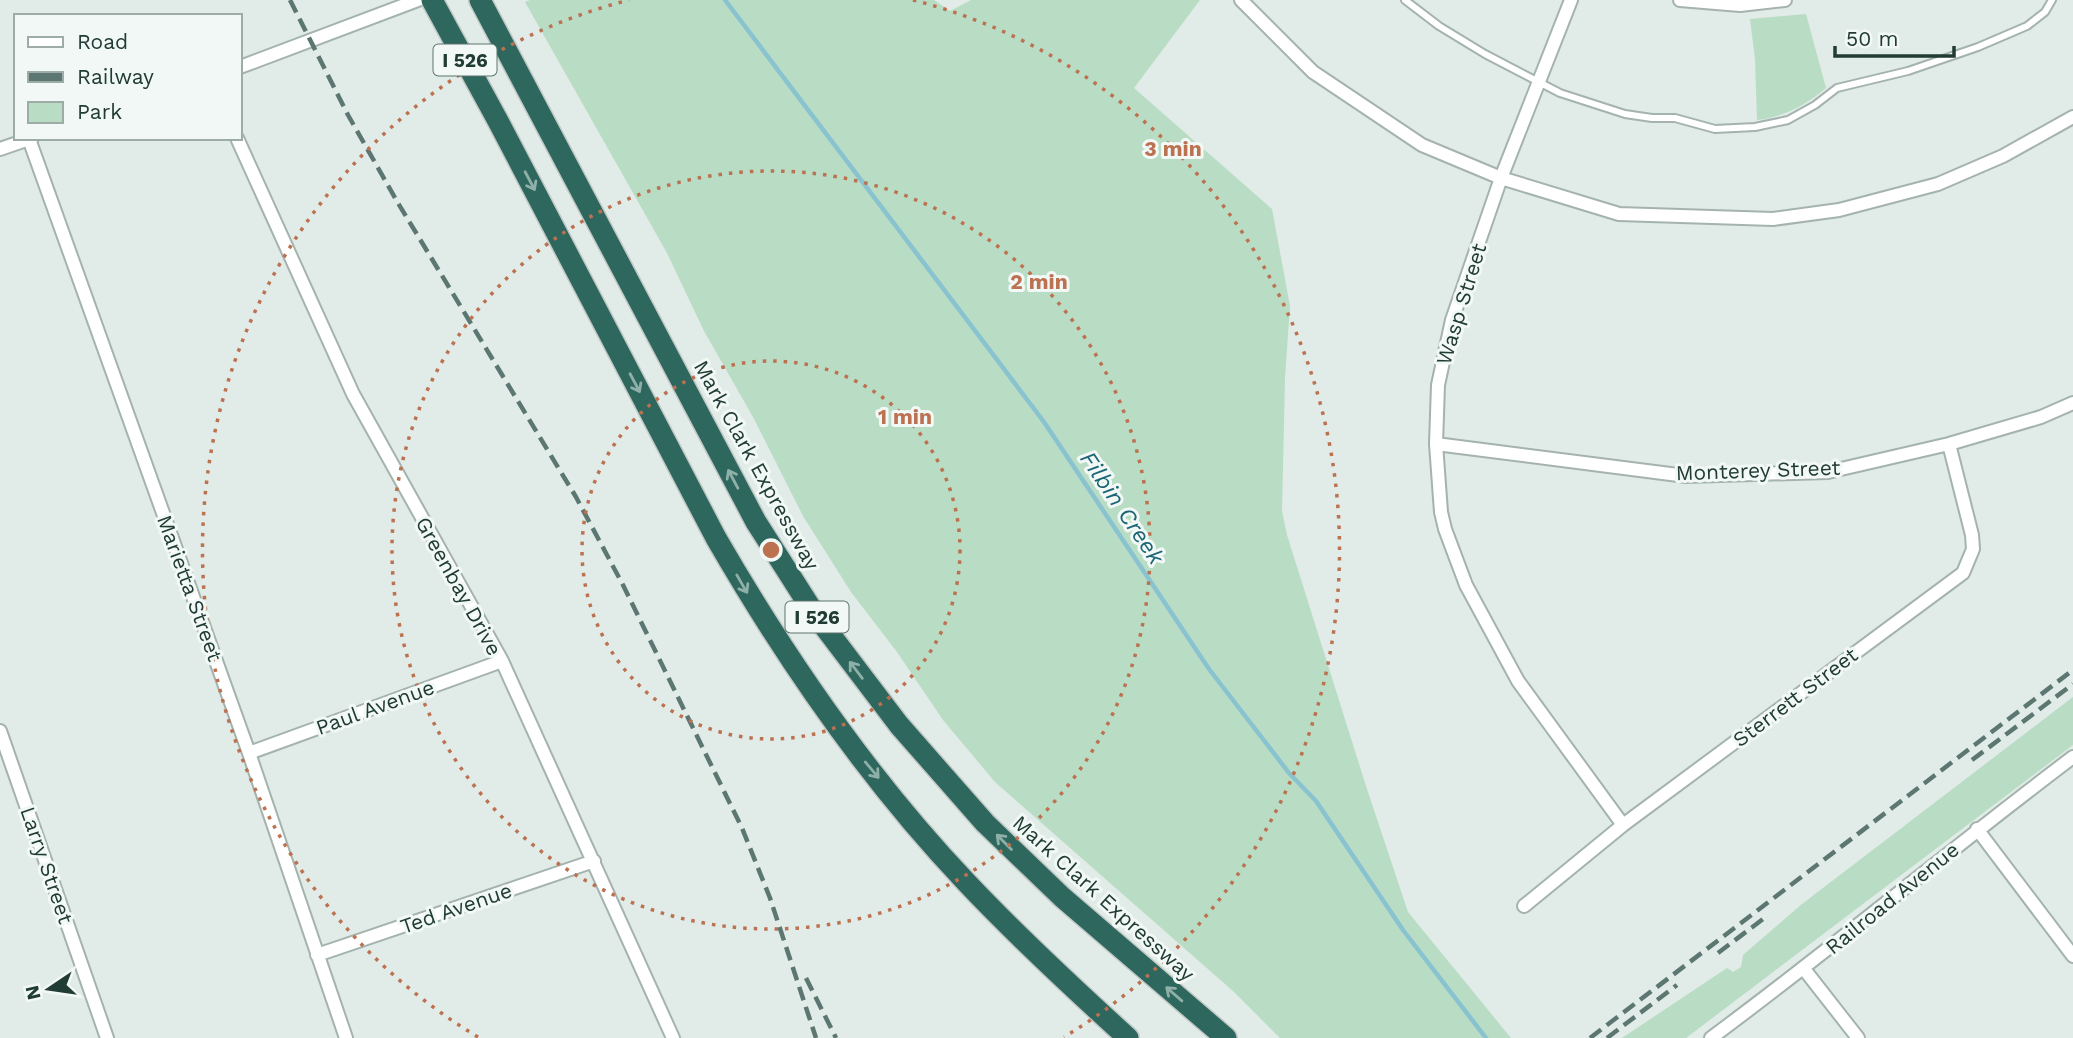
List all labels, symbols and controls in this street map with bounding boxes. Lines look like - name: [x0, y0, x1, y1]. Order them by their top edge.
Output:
- legend: [14, 14, 242, 140]
- scale bar: [1835, 14, 1954, 58]
- text: 50 m: [1846, 26, 1898, 51]
- text: Road: [77, 29, 128, 54]
- road number: I 526: [434, 44, 496, 76]
- text: Railway: [77, 64, 154, 89]
- text: Park: [77, 99, 122, 124]
- text: 3 min: [1144, 136, 1202, 161]
- one-way arrow: [523, 171, 537, 191]
- street label: Wasp Street: [1431, 240, 1491, 368]
- text: 2 min: [1010, 269, 1068, 294]
- street label: Mark Clark Expressway: [689, 356, 825, 574]
- one-way arrow: [629, 372, 642, 393]
- text: 1 min: [878, 404, 932, 429]
- water label: Filbin Creek: [1074, 446, 1171, 571]
- street label: Monterey Street: [1675, 455, 1841, 485]
- one-way arrow: [726, 469, 739, 490]
- street label: Marietta Street: [152, 512, 228, 665]
- street label: Greenbay Drive: [411, 512, 507, 660]
- centre of rings: [759, 538, 783, 562]
- one-way arrow: [735, 573, 749, 593]
- road number: I 526: [786, 602, 848, 632]
- street label: Sterrett Street: [1728, 642, 1862, 752]
- one-way arrow: [848, 661, 863, 680]
- street label: Paul Avenue: [312, 674, 438, 740]
- one-way arrow: [864, 761, 880, 779]
- street label: Larry Street: [15, 803, 79, 927]
- street label: Mark Clark Expressway: [1008, 810, 1200, 986]
- one-way arrow: [996, 834, 1013, 851]
- street label: Railroad Avenue: [1820, 837, 1964, 959]
- street label: Ted Avenue: [397, 877, 515, 939]
- north arrow: [14, 954, 84, 1024]
- text: N: [20, 983, 46, 1002]
- one-way arrow: [1165, 986, 1183, 1002]

